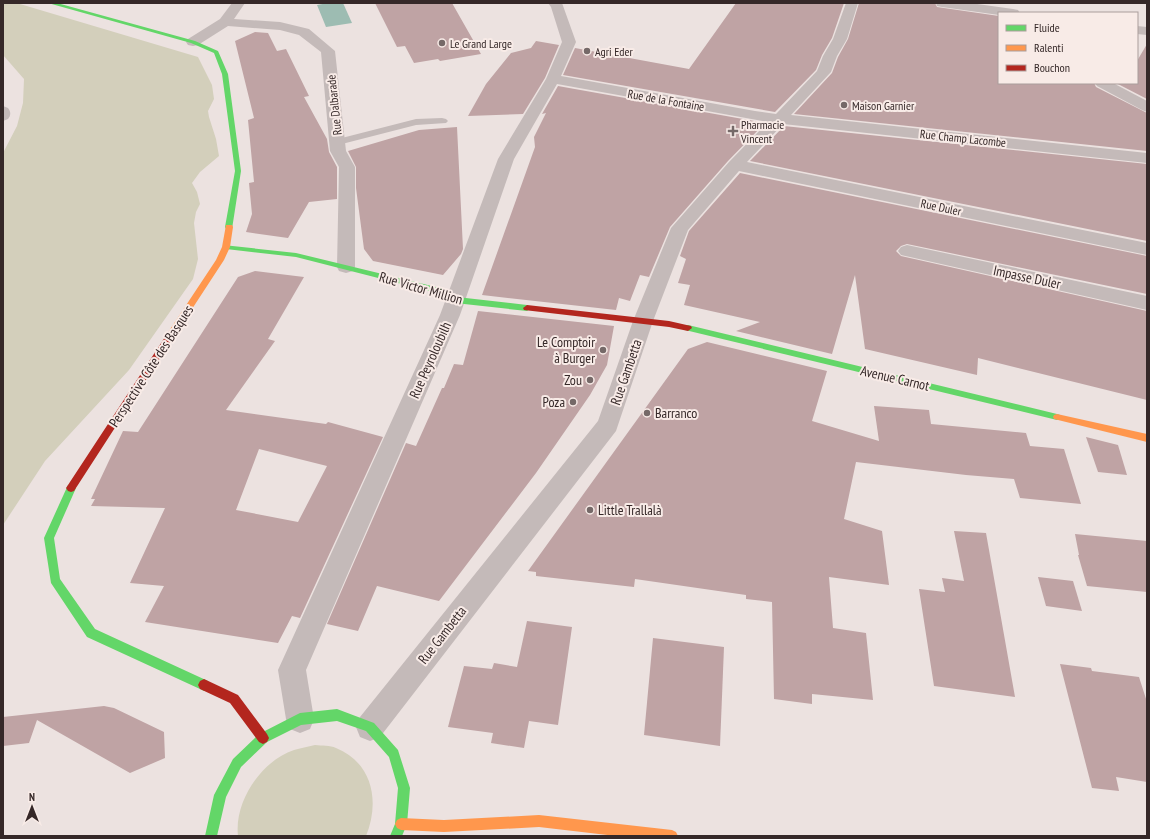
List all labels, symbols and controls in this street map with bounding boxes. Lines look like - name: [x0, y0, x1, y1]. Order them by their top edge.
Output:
- legend: [998, 12, 1138, 84]
- text: Fluide: [1034, 20, 1060, 35]
- place label: Le Grand Large: [450, 36, 512, 51]
- marker: Le Grand Large: [437, 38, 447, 48]
- text: Ralenti: [1034, 40, 1063, 55]
- place label: Agri Eder: [595, 44, 633, 59]
- marker: Agri Eder: [582, 46, 592, 56]
- text: Bouchon: [1034, 60, 1070, 75]
- street label: Rue Dalbarade: [323, 74, 345, 136]
- street label: Rue de la Fontaine: [626, 86, 706, 114]
- place label: Maison Garnier: [852, 98, 915, 113]
- marker: Maison Garnier: [839, 100, 849, 110]
- place label: Pharmacie Vincent: [740, 117, 784, 146]
- marker: Pharmacie Vincent: [728, 126, 738, 136]
- street label: Rue Champ Lacombe: [919, 126, 1007, 150]
- street label: Rue Duler: [919, 195, 963, 219]
- street label: Impasse Duler: [992, 261, 1063, 293]
- street label: Rue Victor Million: [377, 267, 465, 309]
- street label: Perspective Côte des Basques: [105, 301, 197, 430]
- street label: Rue Peyroloubilh: [405, 319, 455, 401]
- place label: Le Comptoir à Burger: [537, 333, 595, 367]
- street label: Rue Gambetta: [606, 337, 646, 407]
- marker: Le Comptoir à Burger: [598, 345, 608, 355]
- street label: Avenue Carnot: [859, 361, 931, 395]
- place label: Zou: [564, 371, 582, 389]
- marker: Zou: [585, 375, 595, 385]
- place label: Poza: [543, 393, 565, 411]
- marker: Poza: [568, 397, 578, 407]
- place label: Barranco: [655, 404, 697, 422]
- marker: Barranco: [642, 408, 652, 418]
- place label: Little Trallalà: [598, 501, 662, 519]
- marker: Little Trallalà: [585, 505, 595, 515]
- street label: Rue Gambetta: [414, 603, 470, 667]
- north arrow: [12, 787, 52, 827]
- text: N: [29, 790, 35, 804]

